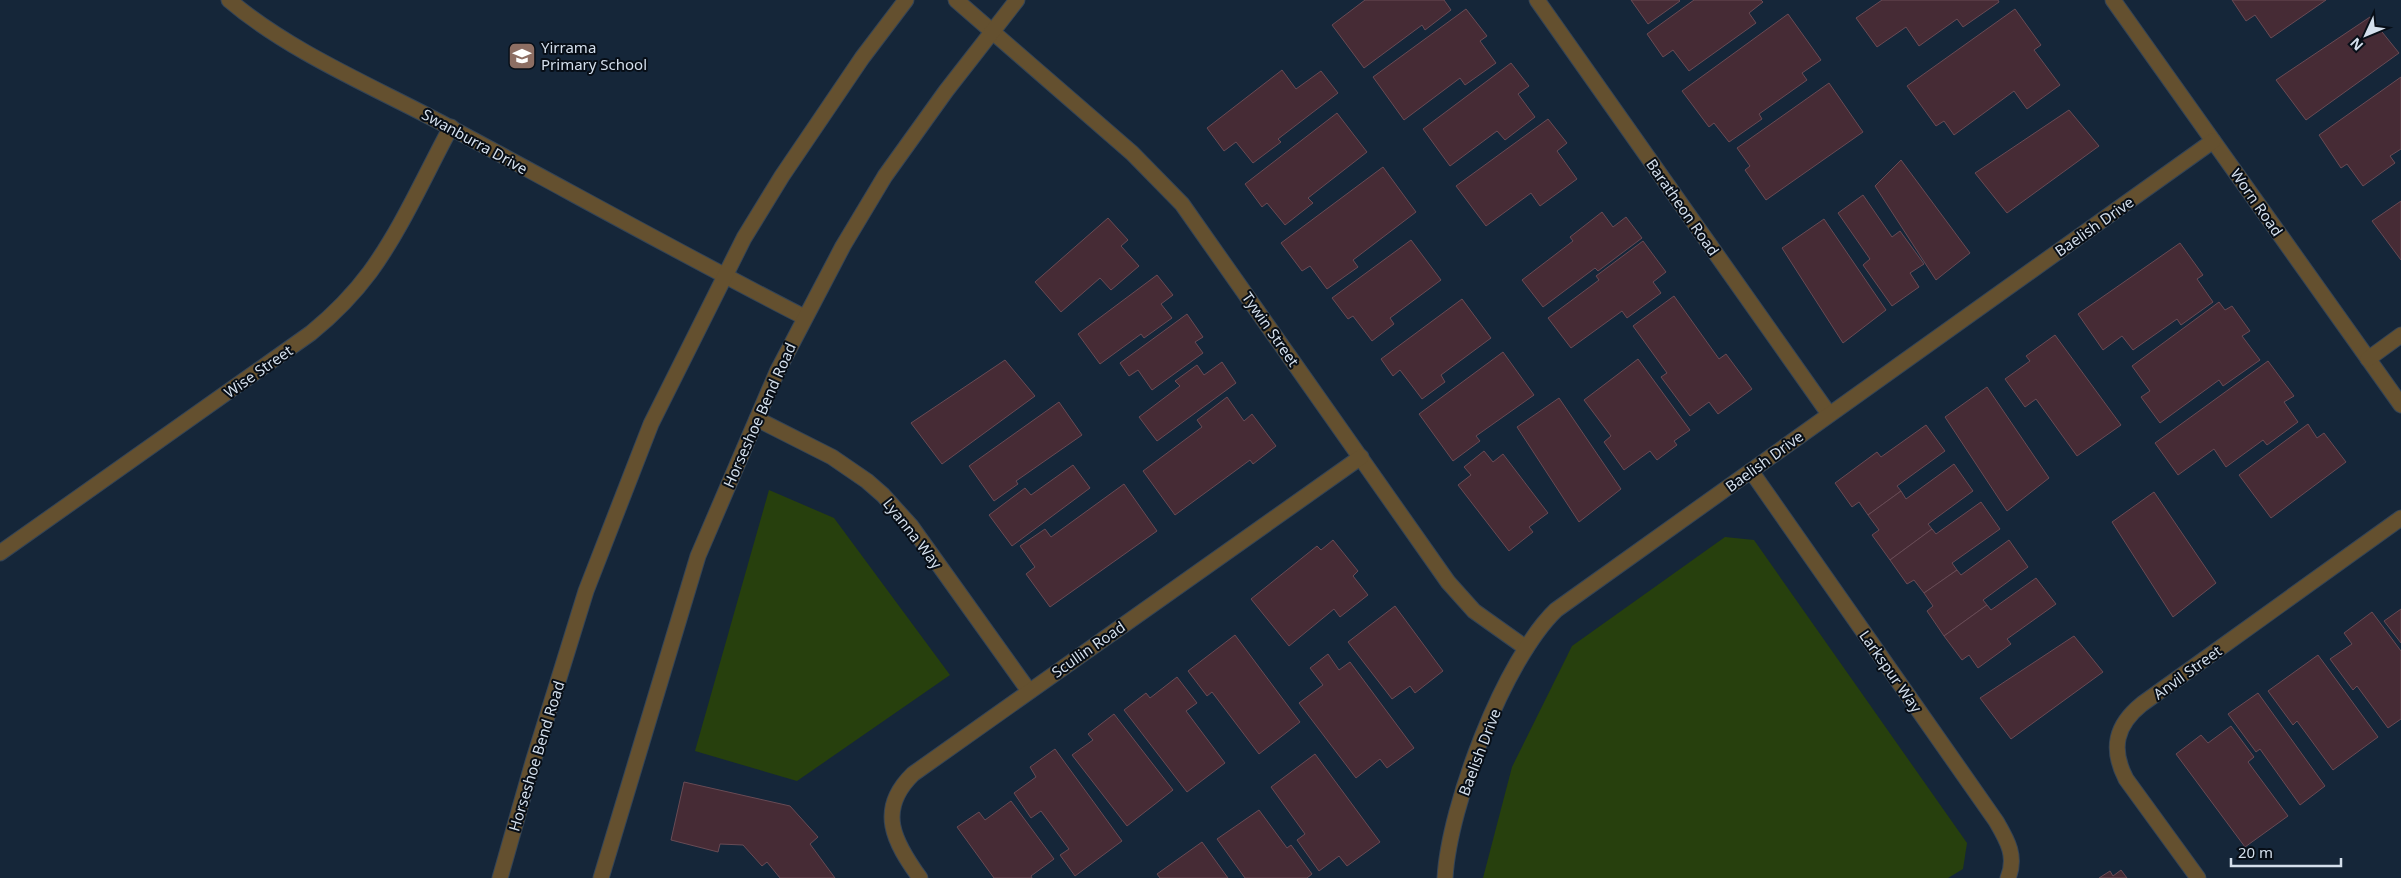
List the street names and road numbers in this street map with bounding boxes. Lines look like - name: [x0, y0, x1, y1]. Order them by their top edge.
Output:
- street label: Swanburra Drive: [419, 104, 531, 178]
- street label: Baratheon Road: [1642, 155, 1724, 259]
- street label: Worn Road: [2226, 164, 2288, 240]
- street label: Baelish Drive: [2051, 191, 2137, 261]
- street label: Tywin Street: [1238, 288, 1304, 371]
- street label: Horseshoe Bend Road: [718, 339, 800, 491]
- street label: Wise Street: [220, 340, 297, 402]
- street label: Baelish Drive: [1721, 426, 1807, 496]
- street label: Lyanna Way: [879, 494, 947, 573]
- street label: Scullin Road: [1047, 616, 1129, 682]
- street label: Larkspur Way: [1855, 626, 1927, 716]
- street label: Anvil Street: [2149, 640, 2226, 704]
- street label: Horseshoe Bend Road: [504, 678, 568, 834]
- street label: Baelish Drive: [1453, 706, 1505, 798]

